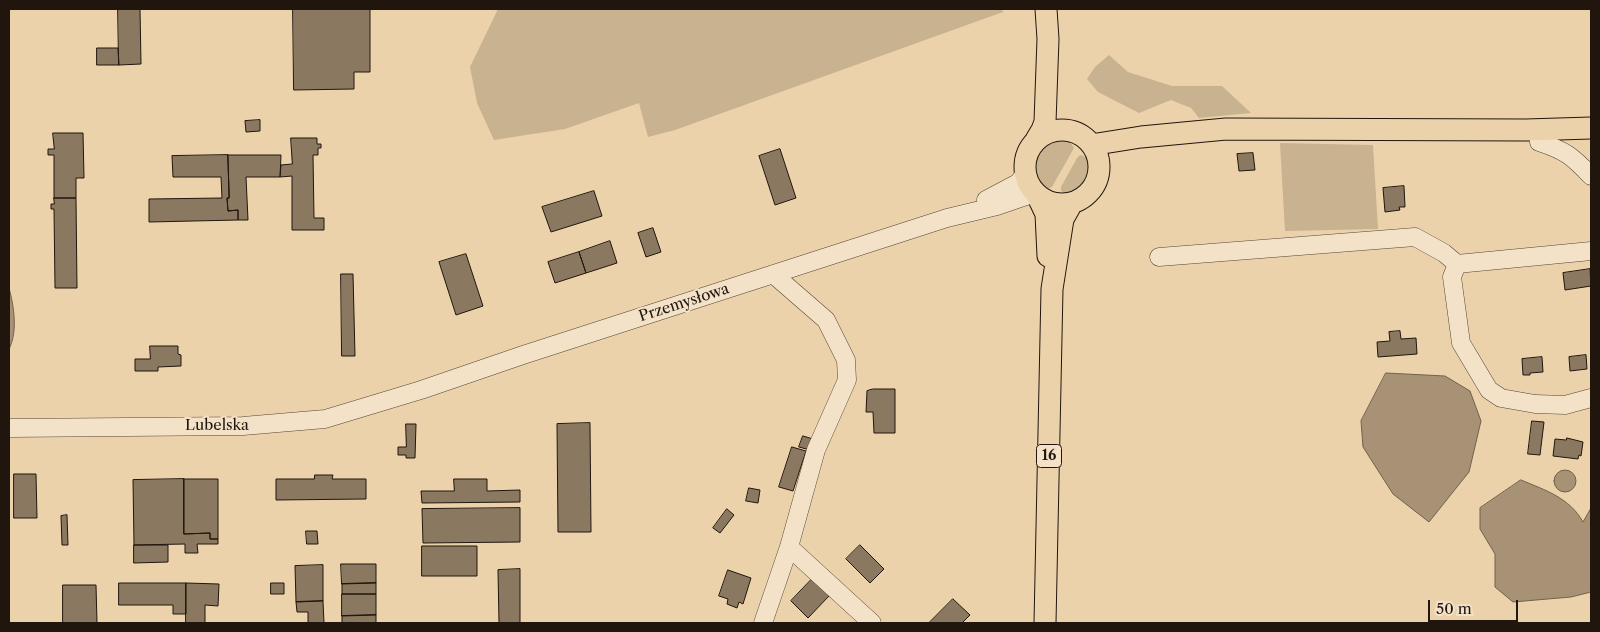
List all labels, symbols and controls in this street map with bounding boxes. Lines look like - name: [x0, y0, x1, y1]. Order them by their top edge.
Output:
- street label: Przemysłowa: [637, 280, 731, 326]
- street label: Lubelska: [185, 417, 249, 435]
- road number: 16: [1036, 444, 1062, 468]
- scale bar: [1430, 590, 1520, 622]
- text: 50 m: [1436, 599, 1472, 618]

